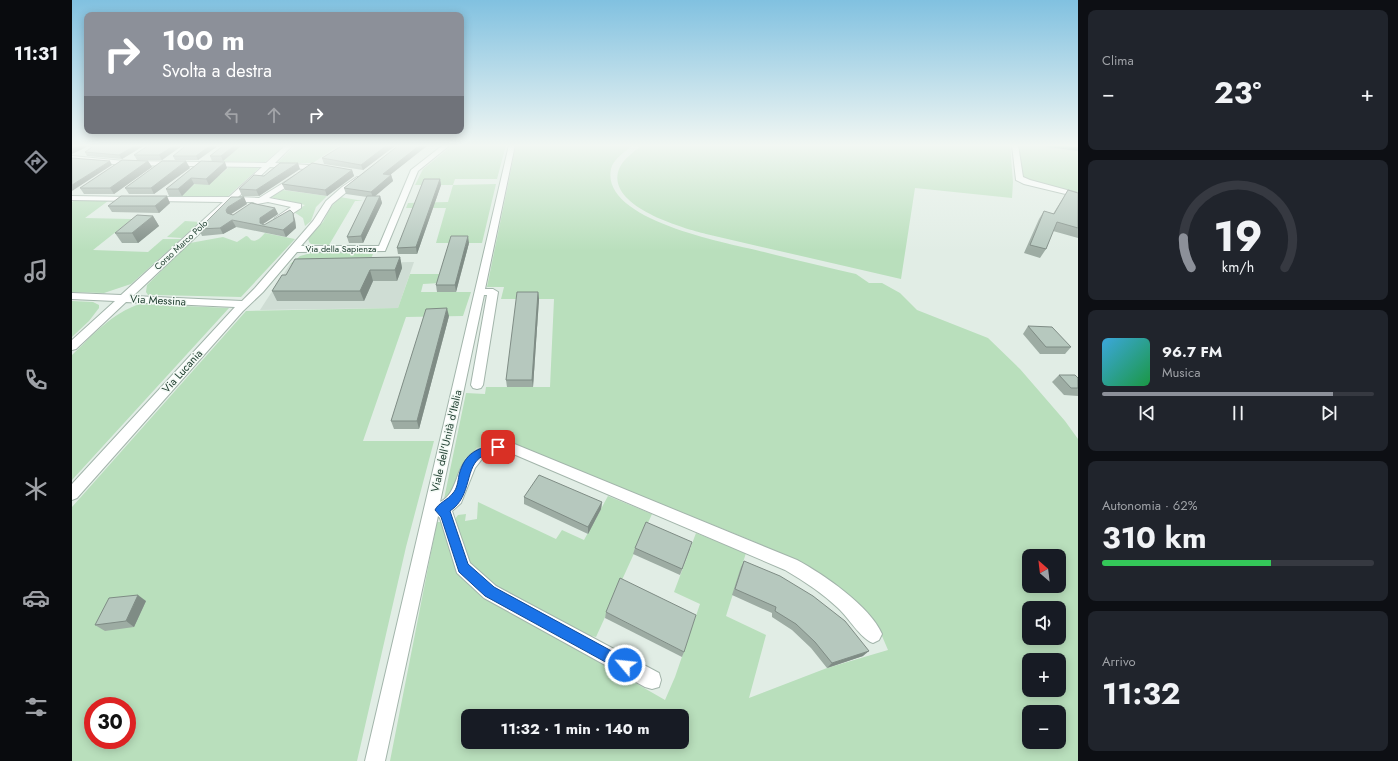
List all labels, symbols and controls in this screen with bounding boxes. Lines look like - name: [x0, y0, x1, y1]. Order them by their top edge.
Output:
- text: 100 m: [162, 20, 245, 61]
- icon: right: [96, 28, 148, 80]
- text: 11:31: [14, 41, 58, 67]
- text: Clima: [1102, 51, 1134, 70]
- text: Svolta a destra: [162, 58, 272, 84]
- text: 23°: [1214, 71, 1261, 114]
- text: −: [1102, 77, 1115, 109]
- text: +: [1360, 77, 1374, 109]
- icon: left: [221, 104, 243, 126]
- icon: ahead: [263, 104, 285, 126]
- icon: right: [305, 104, 327, 126]
- icon: directions: [22, 148, 50, 176]
- text: 19: [1214, 206, 1262, 267]
- street label: Corso Marco Polo: [151, 216, 210, 273]
- street label: Via della Sapienza: [306, 242, 376, 255]
- icon: music: [22, 257, 50, 285]
- text: km/h: [1222, 257, 1254, 277]
- street label: Via Messina: [130, 291, 186, 309]
- text: 96.7 FM: [1162, 341, 1222, 363]
- street label: Via Lucania: [158, 346, 206, 396]
- text: Musica: [1162, 363, 1200, 382]
- icon: phone: [22, 366, 50, 394]
- street label: Viale dell'Unità d'Italia: [426, 388, 466, 494]
- icon: previous: [1136, 402, 1158, 424]
- icon: pause: [1227, 402, 1249, 424]
- icon: next: [1318, 402, 1340, 424]
- pin: [481, 430, 515, 464]
- icon: arrive: [487, 436, 509, 458]
- icon: climate: [22, 475, 50, 503]
- text: Autonomia · 62%: [1102, 496, 1197, 515]
- text: 310 km: [1102, 516, 1207, 559]
- north arrow: [1022, 549, 1066, 593]
- map controls: [1022, 549, 1066, 749]
- icon: car: [22, 584, 50, 612]
- button: sound: [1022, 601, 1066, 645]
- position arrow: [604, 644, 646, 686]
- text: Arrivo: [1102, 652, 1136, 671]
- button: +: [1022, 653, 1066, 697]
- text: 11:32: [1102, 672, 1181, 715]
- icon: filters: [22, 693, 50, 721]
- speed limit sign: 30: [84, 697, 136, 749]
- button: −: [1022, 705, 1066, 749]
- text: 11:32 · 1 min · 140 m: [501, 718, 649, 740]

